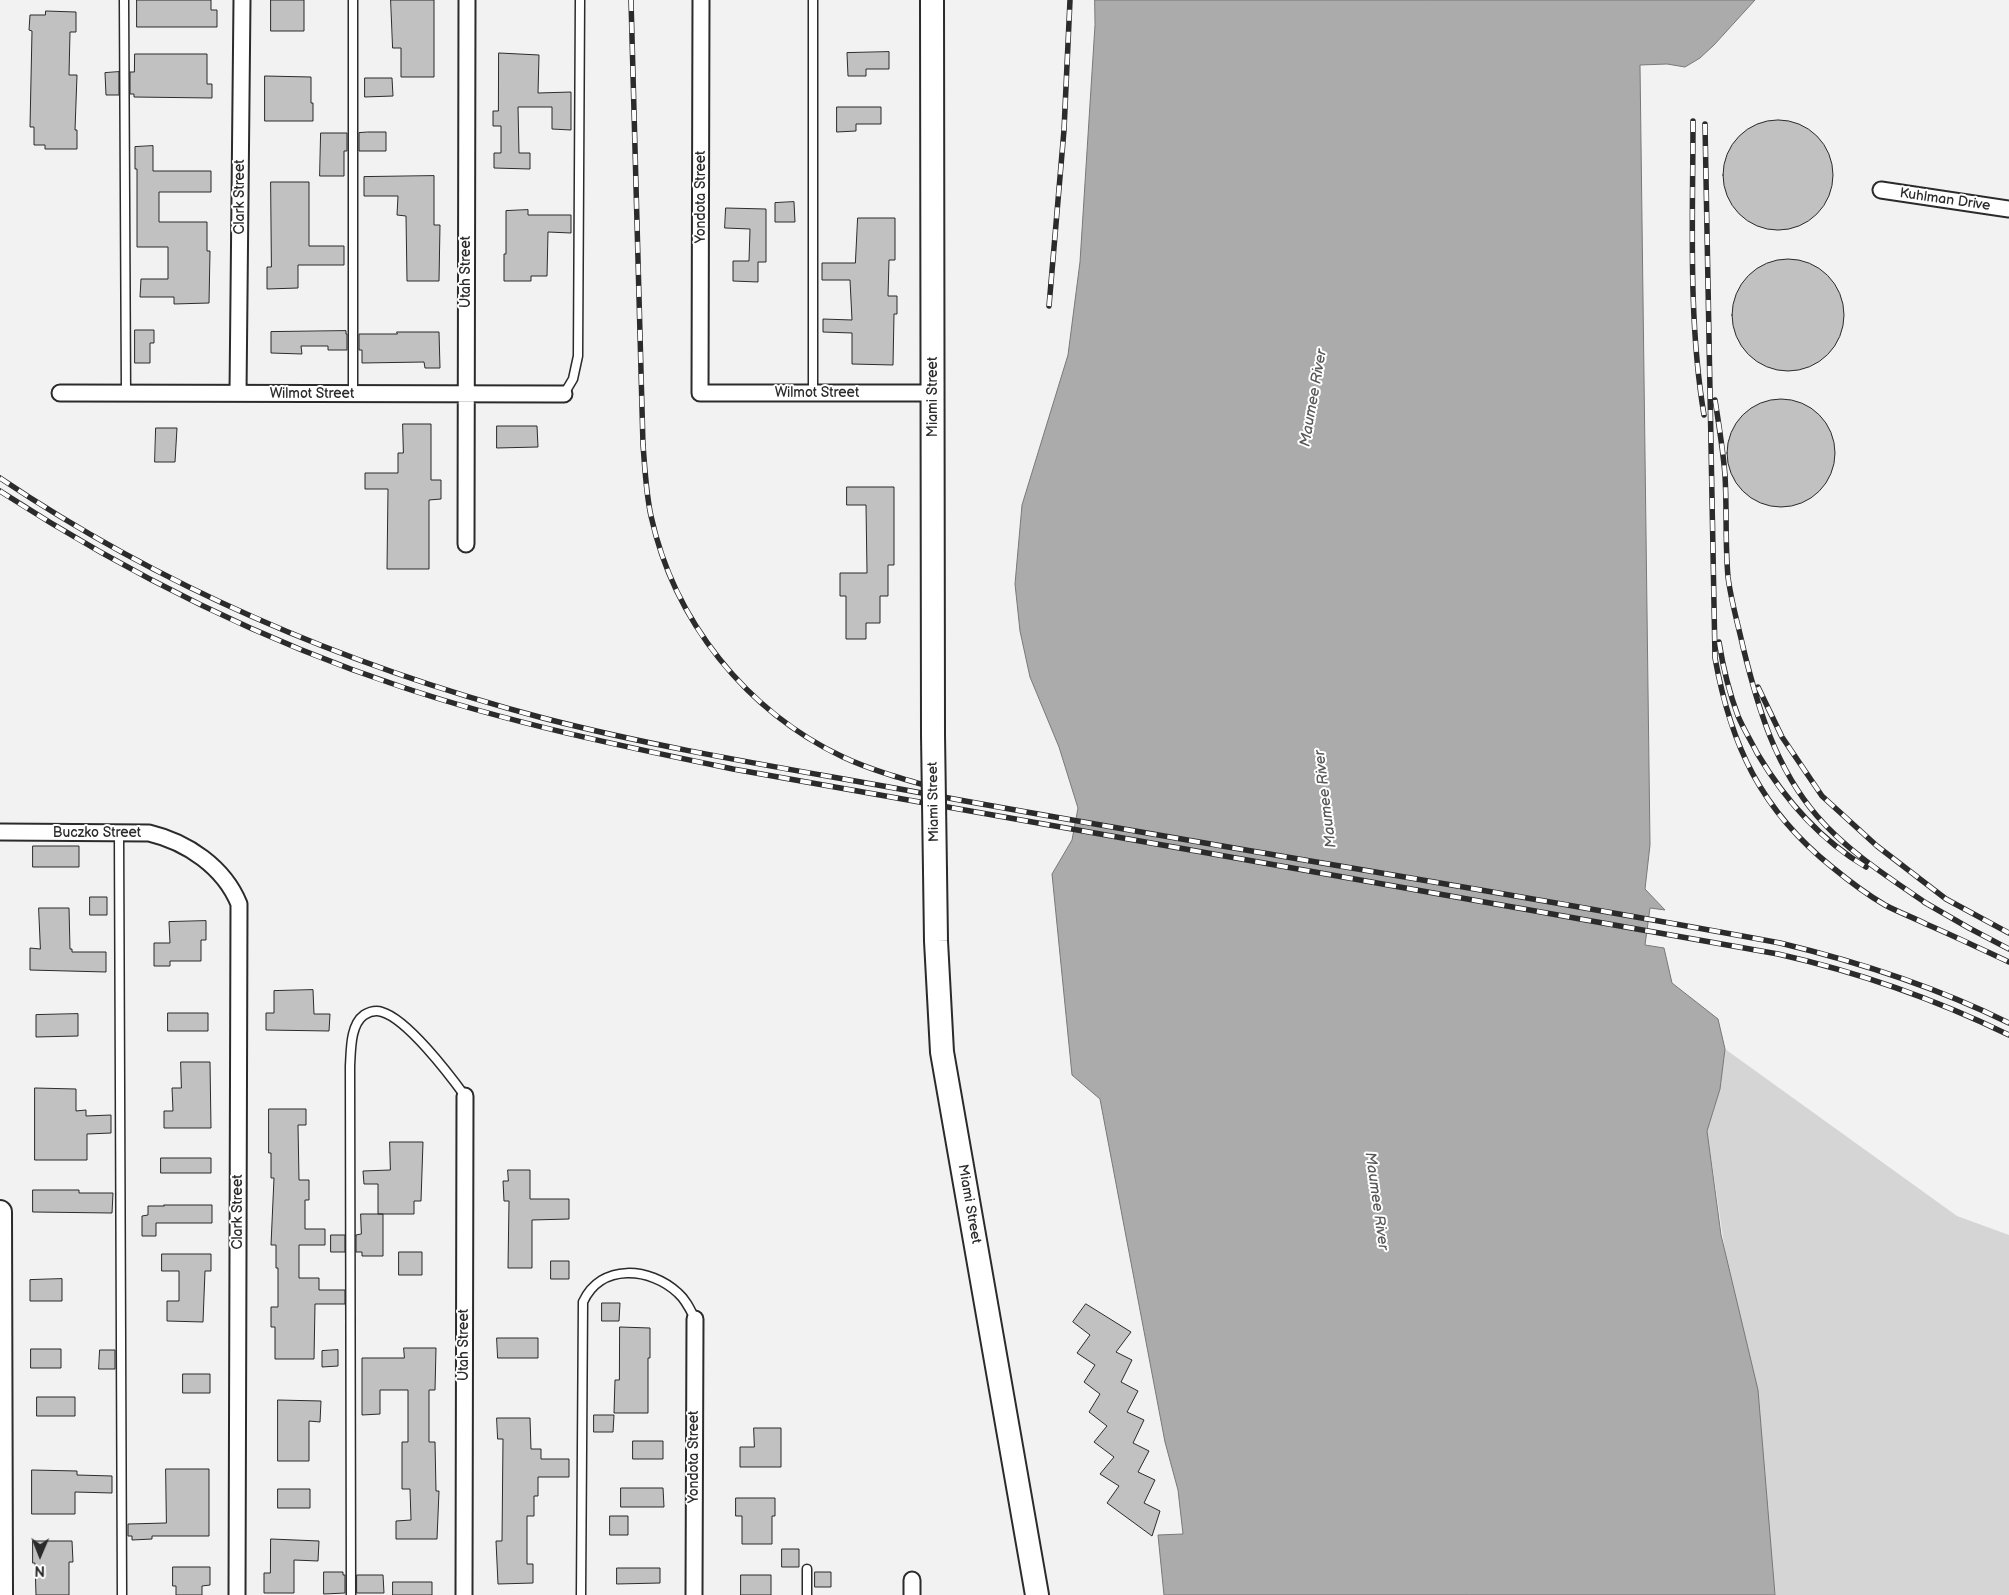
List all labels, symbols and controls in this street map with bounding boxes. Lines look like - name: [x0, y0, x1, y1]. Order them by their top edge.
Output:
- street label: Yondota Street: [693, 151, 709, 243]
- street label: Clark Street: [232, 159, 248, 235]
- street label: Kuhlman Drive: [1899, 185, 1991, 215]
- street label: Utah Street: [458, 236, 474, 308]
- water label: Maumee River: [1297, 348, 1331, 448]
- street label: Miami Street: [925, 357, 941, 437]
- street label: Wilmot Street: [775, 385, 859, 401]
- street label: Wilmot Street: [270, 386, 354, 402]
- water label: Maumee River: [1311, 749, 1341, 849]
- street label: Miami Street: [925, 762, 943, 842]
- street label: Buczko Street: [53, 825, 141, 841]
- water label: Maumee River: [1360, 1151, 1392, 1251]
- street label: Miami Street: [954, 1163, 984, 1245]
- street label: Clark Street: [230, 1174, 246, 1250]
- street label: Utah Street: [456, 1309, 472, 1381]
- street label: Yondota Street: [686, 1411, 702, 1503]
- north arrow: [15, 1530, 65, 1580]
- text: N: [34, 1562, 45, 1579]

